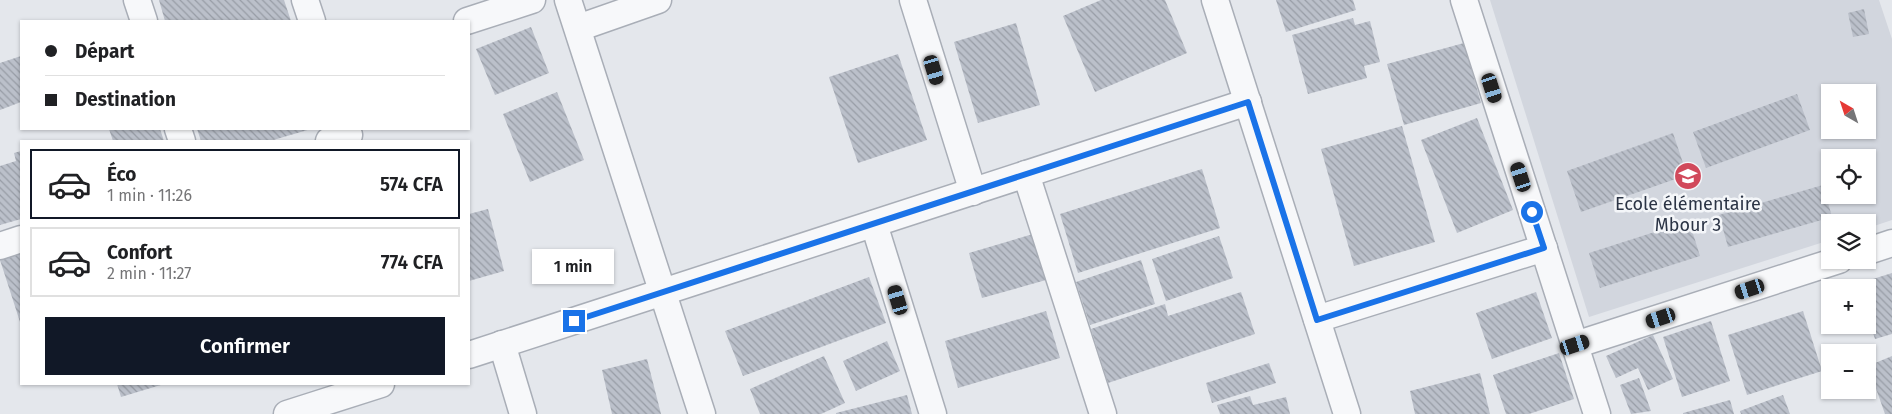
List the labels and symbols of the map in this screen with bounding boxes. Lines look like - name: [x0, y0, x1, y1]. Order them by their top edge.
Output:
- car: [922, 53, 945, 87]
- car: [1480, 71, 1503, 105]
- north arrow: [1821, 84, 1876, 139]
- car: [1509, 160, 1532, 194]
- school or university icon: Ecole élémentaire Mbour 3: [1673, 161, 1703, 191]
- place label: Ecole élémentaire Mbour 3: [1615, 193, 1761, 236]
- route start: [1521, 201, 1543, 223]
- callout: 1 min: [533, 248, 615, 284]
- car: [1733, 277, 1766, 301]
- car: [886, 283, 909, 317]
- car: [1644, 306, 1677, 330]
- route end: [563, 310, 585, 332]
- car: [1558, 333, 1591, 357]

